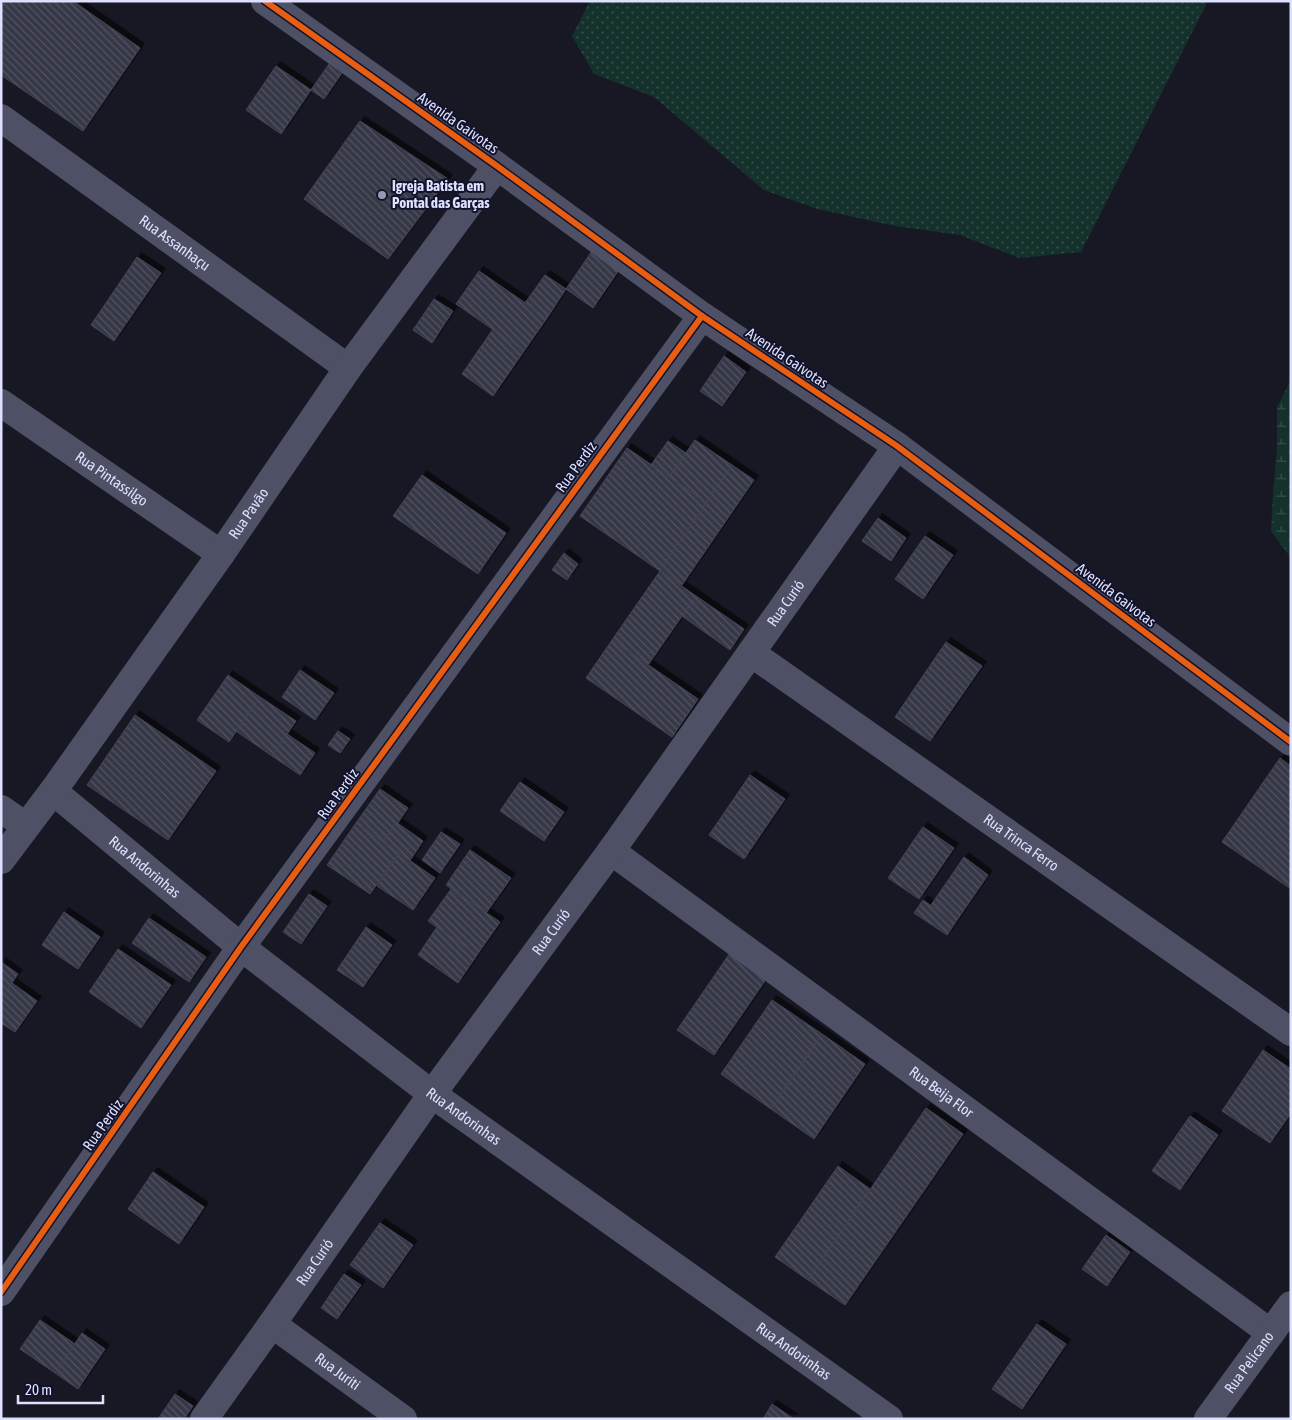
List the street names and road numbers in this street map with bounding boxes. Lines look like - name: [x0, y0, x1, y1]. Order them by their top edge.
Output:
- street label: Avenida Gaivotas: [414, 88, 502, 157]
- street label: Rua Assanhaçu: [136, 212, 214, 274]
- street label: Avenida Gaivotas: [743, 324, 831, 391]
- street label: Rua Perdiz: [552, 438, 600, 495]
- street label: Rua Pintassilgo: [72, 448, 151, 509]
- street label: Rua Pavão: [225, 484, 272, 542]
- street label: Avenida Gaivotas: [1073, 559, 1159, 630]
- street label: Rua Curió: [763, 577, 808, 630]
- street label: Rua Perdiz: [314, 765, 362, 822]
- street label: Rua Trinca Ferro: [981, 810, 1062, 874]
- street label: Rua Andorinhas: [106, 832, 184, 901]
- street label: Rua Curió: [528, 906, 573, 958]
- street label: Rua Beija Flor: [906, 1063, 977, 1121]
- street label: Rua Andorinhas: [423, 1084, 504, 1148]
- street label: Rua Perdiz: [79, 1096, 127, 1153]
- street label: Rua Curió: [292, 1235, 337, 1289]
- street label: Rua Andorinhas: [753, 1318, 834, 1383]
- street label: Rua Pelicano: [1221, 1328, 1277, 1396]
- street label: Rua Juriti: [312, 1349, 364, 1393]

